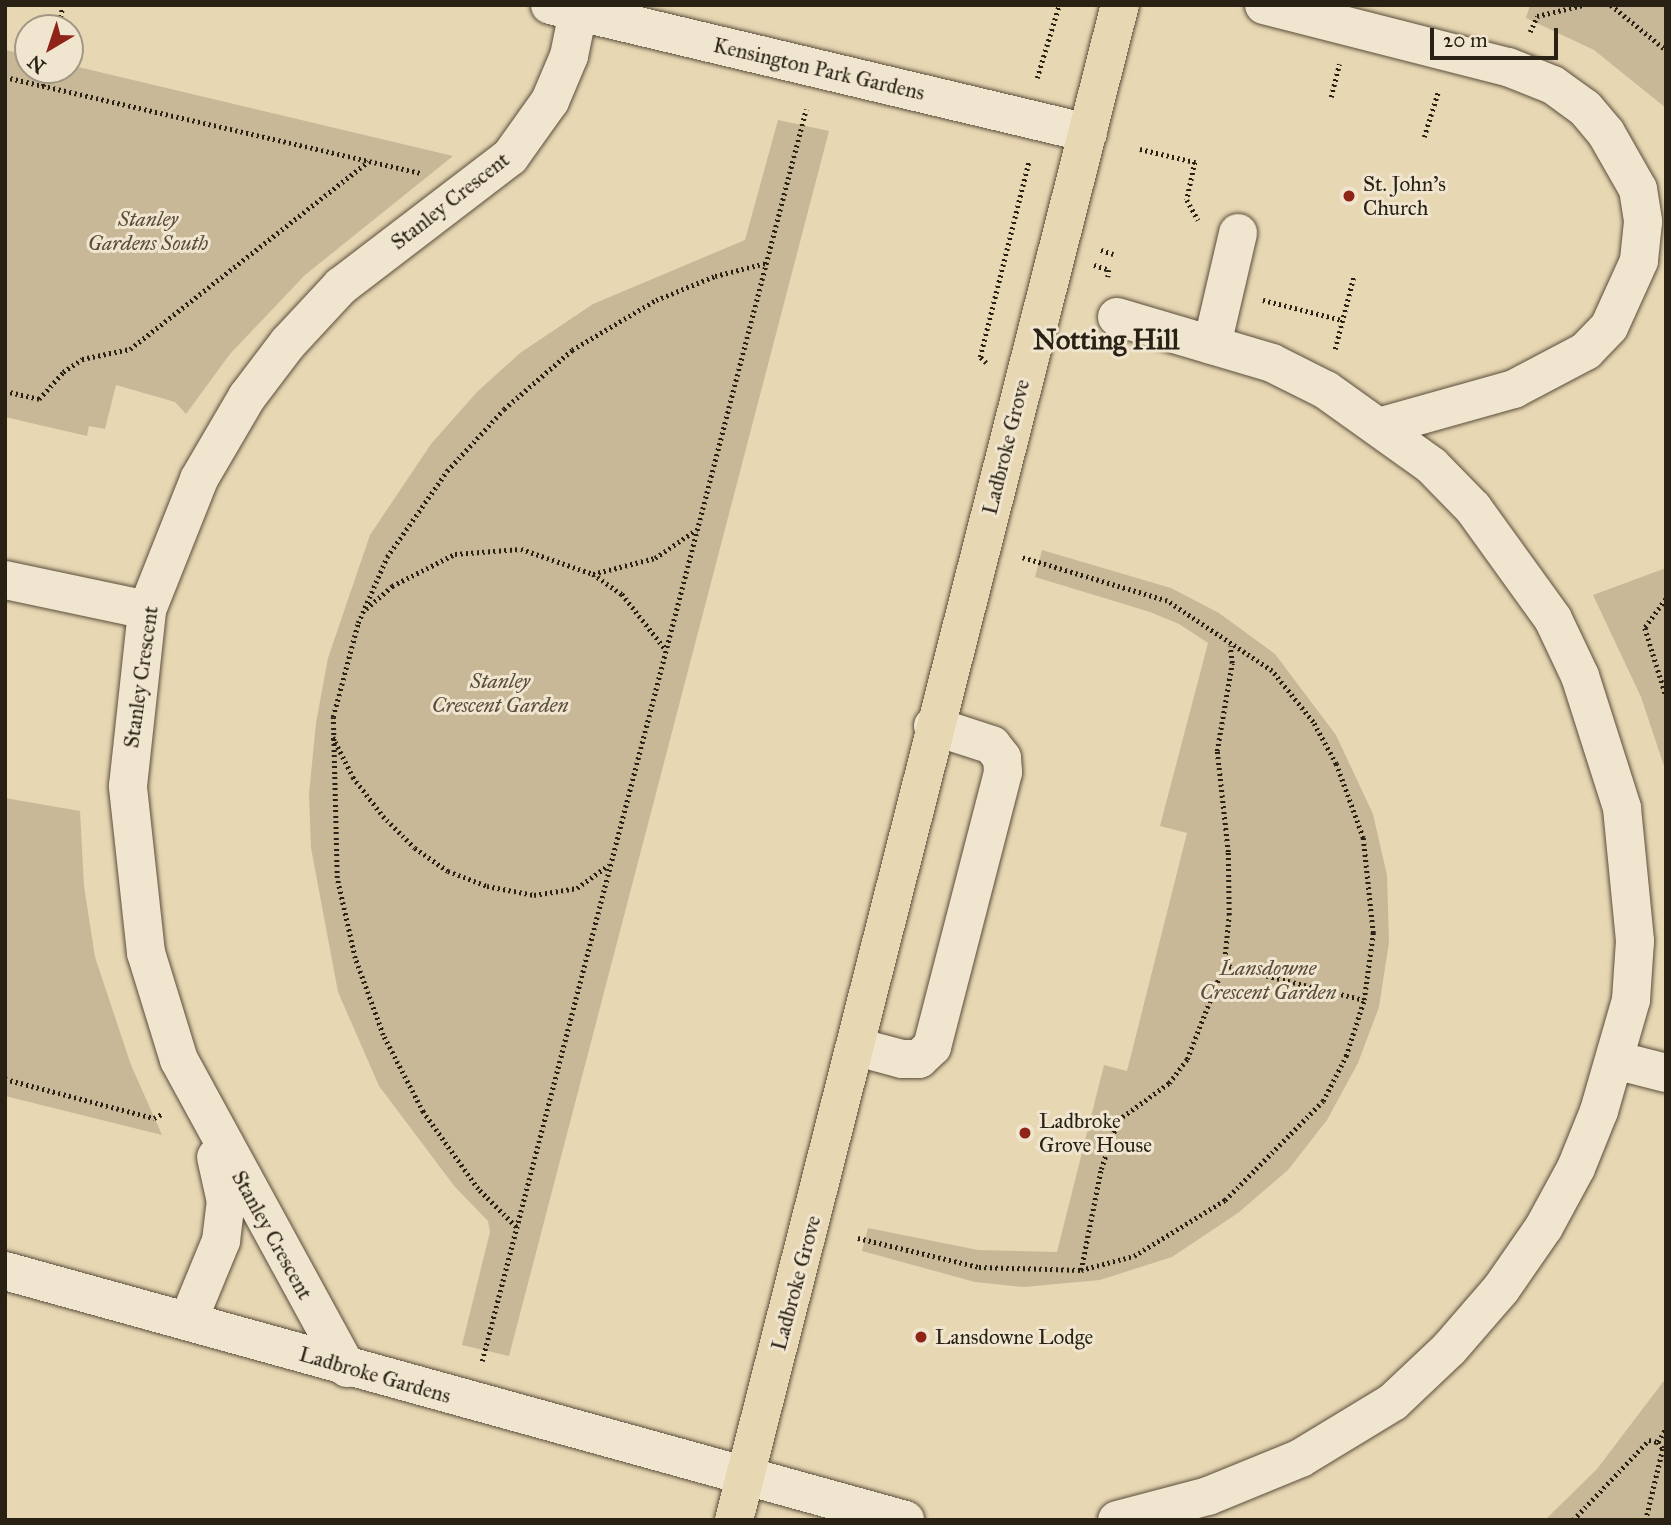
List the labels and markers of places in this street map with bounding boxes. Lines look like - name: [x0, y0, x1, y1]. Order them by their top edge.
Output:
- place label: St. John's Church: [1363, 171, 1446, 221]
- marker: St. John's Church: [1341, 188, 1357, 204]
- place label: Ladbroke Grove House: [1039, 1108, 1152, 1158]
- marker: Ladbroke Grove House: [1017, 1125, 1033, 1141]
- place label: Lansdowne Lodge: [935, 1324, 1093, 1350]
- marker: Lansdowne Lodge: [913, 1329, 929, 1345]

